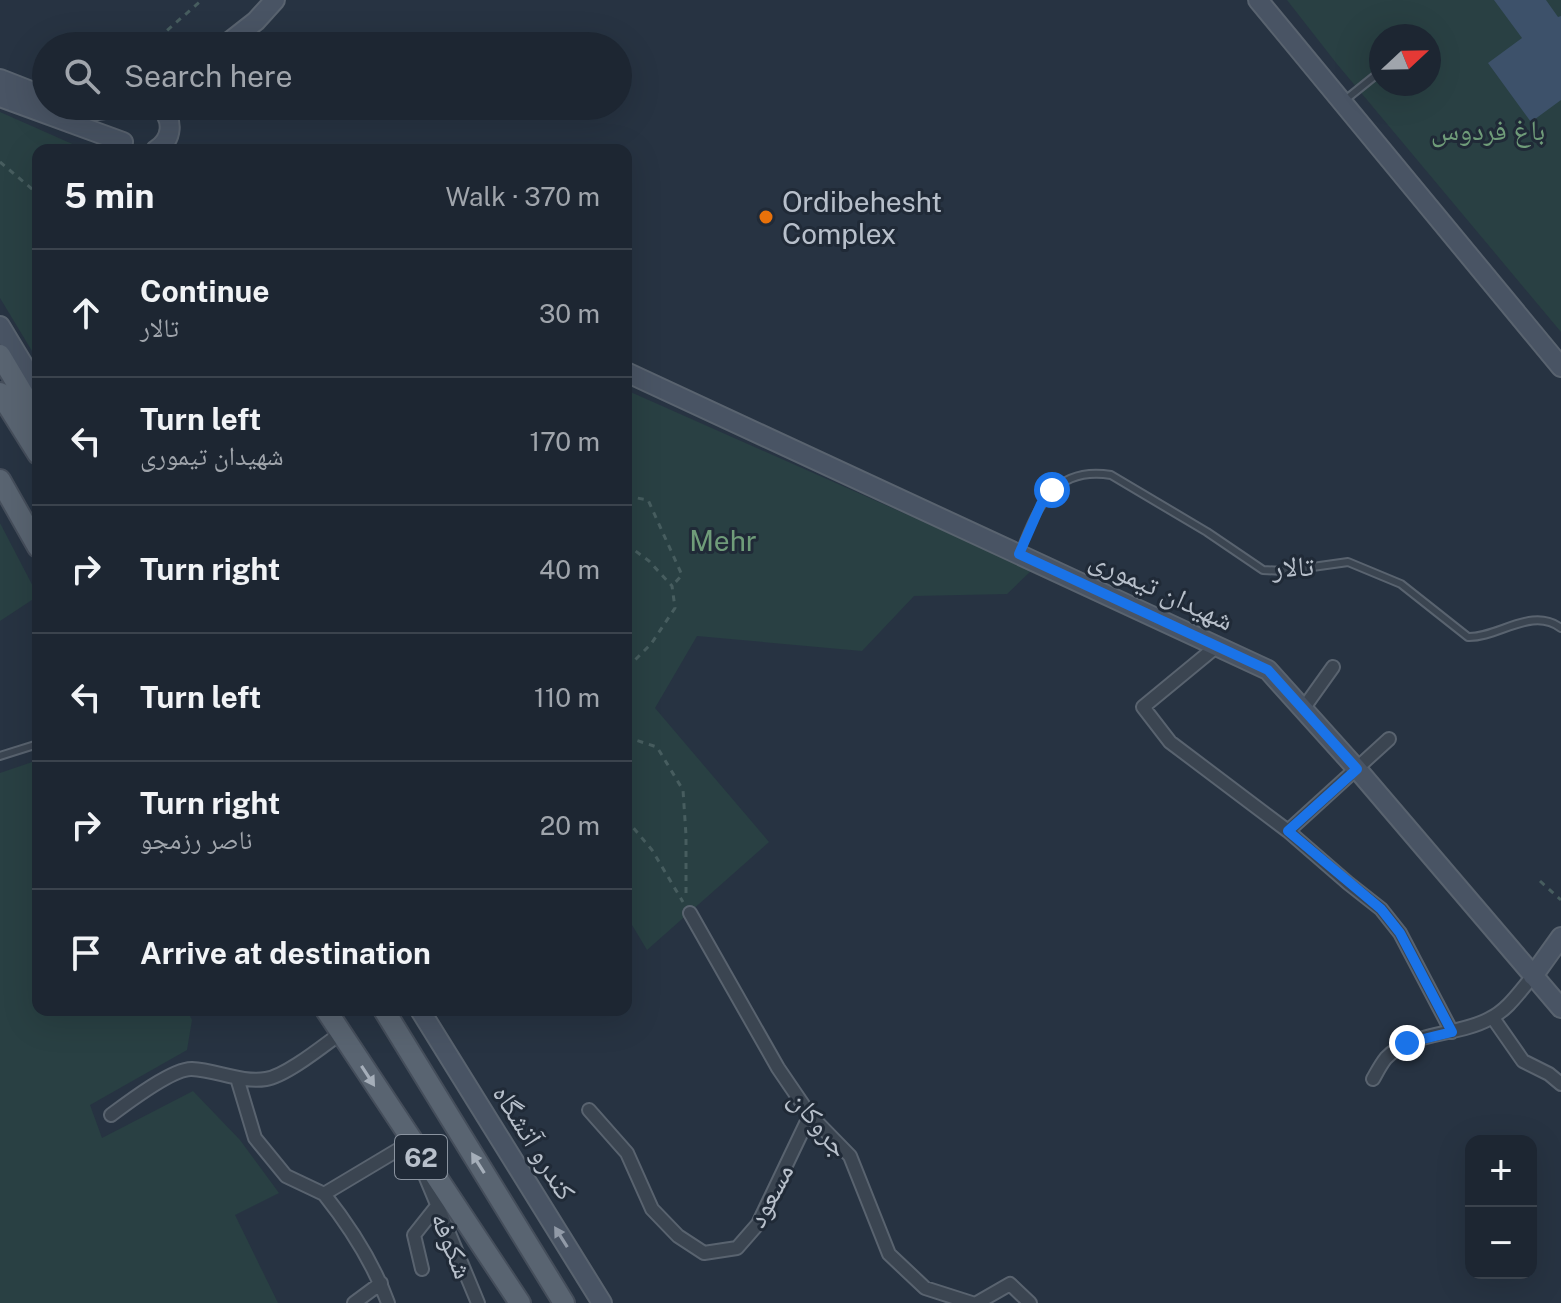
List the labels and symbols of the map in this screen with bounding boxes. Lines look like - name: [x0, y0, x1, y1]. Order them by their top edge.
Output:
- north arrow: [1369, 24, 1441, 96]
- park label: باغ فردوس: [1431, 113, 1545, 148]
- place label: Ordibehesht Complex: [782, 185, 942, 250]
- marker: Ordibehesht Complex: [757, 208, 775, 226]
- route start: [1034, 472, 1070, 508]
- park label: Mehr: [689, 524, 757, 557]
- street label: شهیدان تیموری: [1084, 541, 1239, 638]
- street label: تالار: [1270, 549, 1315, 583]
- route end: [1389, 1025, 1425, 1061]
- one-way arrow: [360, 1065, 375, 1086]
- street label: کندرو آتشگاه: [487, 1078, 584, 1206]
- street label: جروکان: [782, 1083, 857, 1164]
- road number: 62: [395, 1135, 447, 1179]
- one-way arrow: [471, 1152, 485, 1174]
- street label: مسعود: [739, 1157, 799, 1233]
- street label: شکوفه: [425, 1207, 481, 1283]
- one-way arrow: [554, 1226, 568, 1248]

